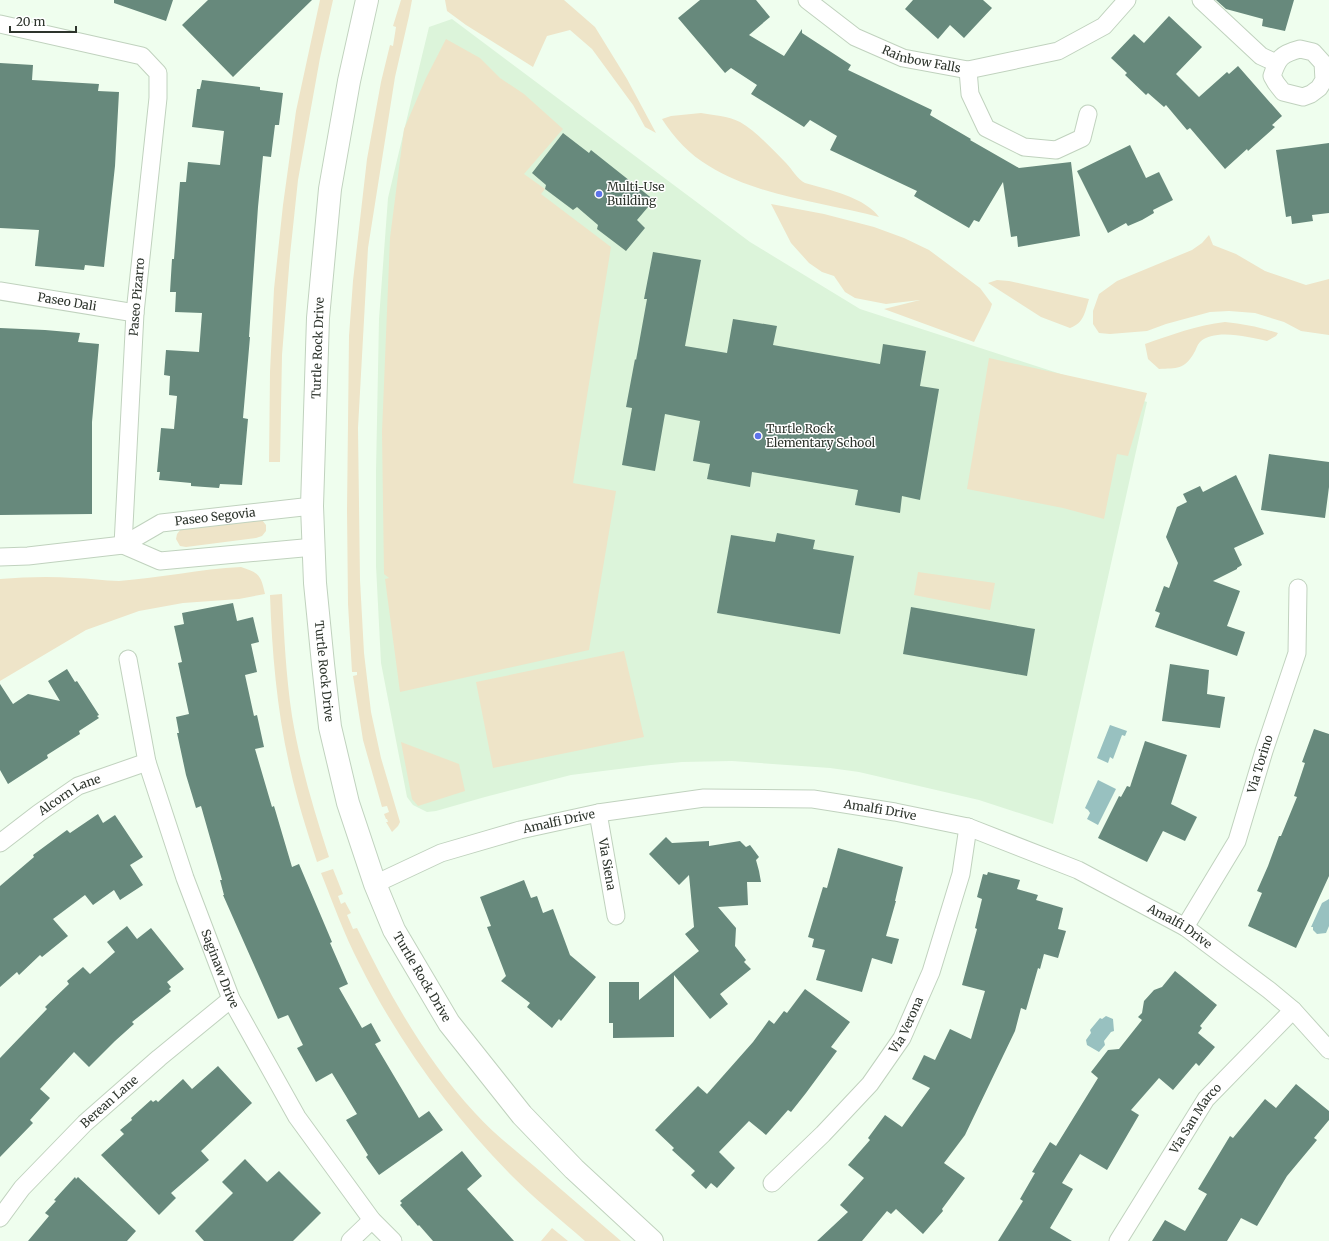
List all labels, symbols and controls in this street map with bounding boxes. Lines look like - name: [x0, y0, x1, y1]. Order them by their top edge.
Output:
- scale bar: [10, 8, 76, 34]
- text: 20 m: [16, 14, 45, 29]
- street label: Rainbow Falls: [880, 42, 962, 76]
- place label: Multi-Use Building: [607, 179, 664, 208]
- marker: Multi-Use Building: [594, 189, 604, 199]
- street label: Paseo Pizarro: [126, 257, 147, 337]
- street label: Paseo Dali: [37, 289, 98, 314]
- street label: Turtle Rock Drive: [308, 297, 327, 399]
- place label: Turtle Rock Elementary School: [766, 421, 876, 450]
- marker: Turtle Rock Elementary School: [753, 431, 763, 441]
- street label: Paseo Segovia: [174, 504, 257, 528]
- street label: Turtle Rock Drive: [312, 620, 337, 723]
- street label: Via Torino: [1244, 733, 1276, 796]
- street label: Alcorn Lane: [34, 771, 102, 819]
- street label: Amalfi Drive: [842, 796, 918, 823]
- street label: Amalfi Drive: [520, 806, 596, 836]
- street label: Via Siena: [595, 836, 619, 892]
- street label: Amalfi Drive: [1144, 900, 1215, 952]
- street label: Saginaw Drive: [198, 927, 243, 1011]
- street label: Turtle Rock Drive: [390, 929, 455, 1024]
- street label: Via Verona: [885, 994, 926, 1057]
- street label: Berean Lane: [77, 1072, 141, 1131]
- street label: Via San Marco: [1165, 1080, 1224, 1157]

